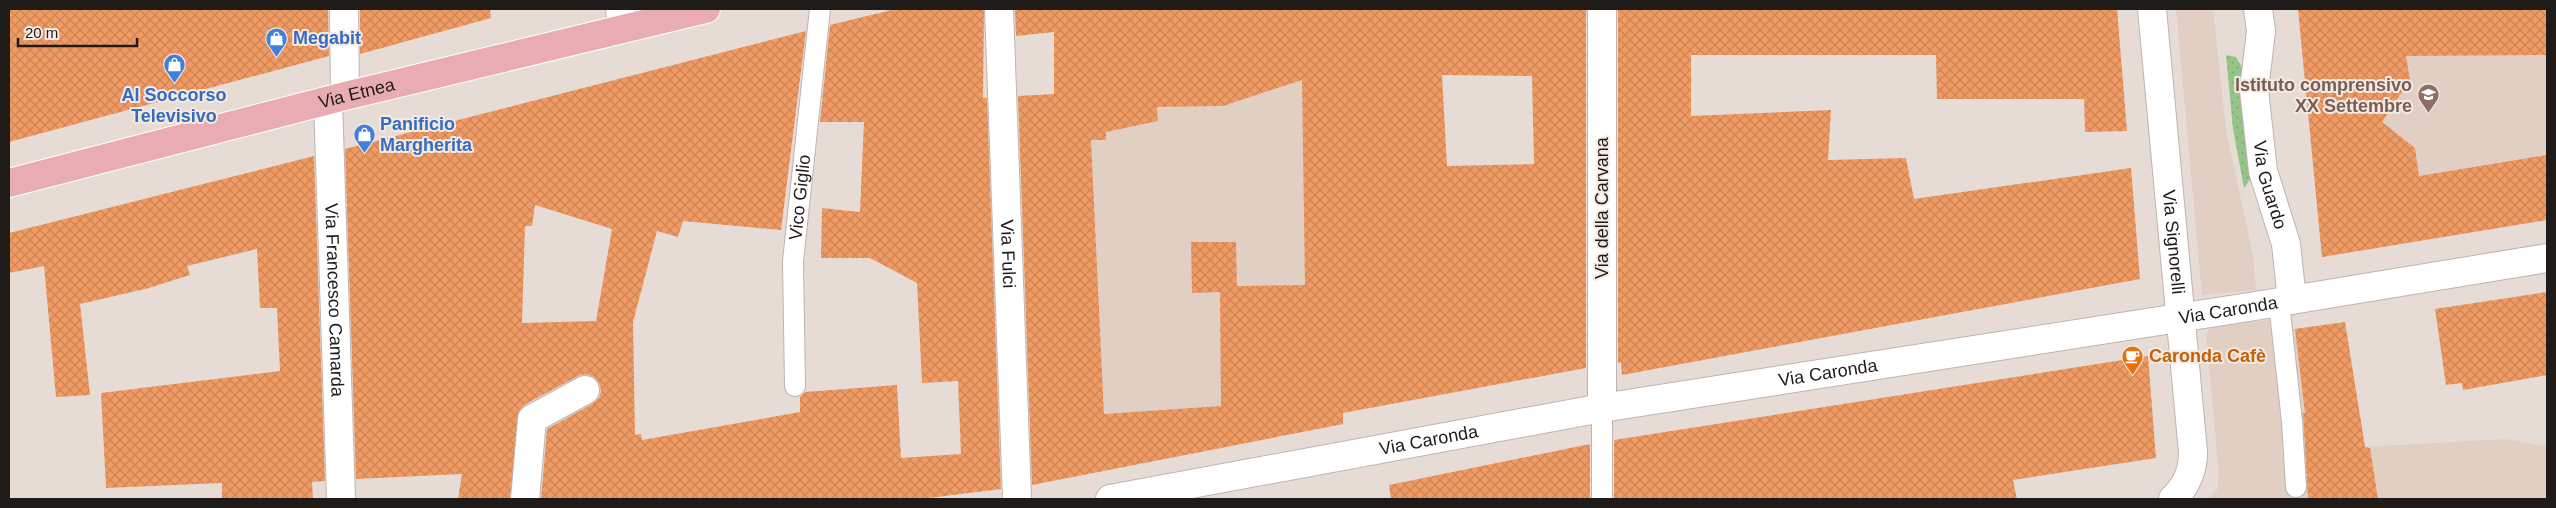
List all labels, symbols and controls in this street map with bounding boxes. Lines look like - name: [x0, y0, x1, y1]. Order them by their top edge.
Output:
- scale bar: [18, 15, 136, 47]
- text: 20 m: [25, 24, 58, 41]
- shop icon: Megabit: [265, 26, 289, 57]
- place label: Megabit: [293, 28, 361, 48]
- shop icon: Al Soccorso Televisivo: [162, 53, 186, 84]
- street label: Via Etnea: [316, 74, 398, 112]
- place label: Istituto comprensivo XX Settembre: [2235, 75, 2412, 116]
- school or university icon: Istituto comprensivo XX Settembre: [2416, 83, 2440, 114]
- place label: Al Soccorso Televisivo: [121, 85, 227, 126]
- place label: Panificio Margherita: [380, 114, 473, 155]
- shop icon: Panificio Margherita: [352, 122, 376, 153]
- street label: Via della Carvana: [1592, 136, 1612, 279]
- street label: Via Guardo: [2250, 140, 2291, 232]
- street label: Vico Giglio: [785, 154, 814, 241]
- street label: Via Signorelli: [2159, 189, 2188, 295]
- street label: Via Francesco Camarda: [321, 203, 348, 398]
- street label: Via Fulci: [997, 219, 1019, 289]
- street label: Via Caronda: [2177, 292, 2280, 328]
- cafe icon: Caronda Cafè: [2121, 344, 2145, 375]
- place label: Caronda Cafè: [2149, 346, 2266, 366]
- street label: Via Caronda: [1777, 355, 1880, 390]
- street label: Via Caronda: [1378, 421, 1480, 459]

